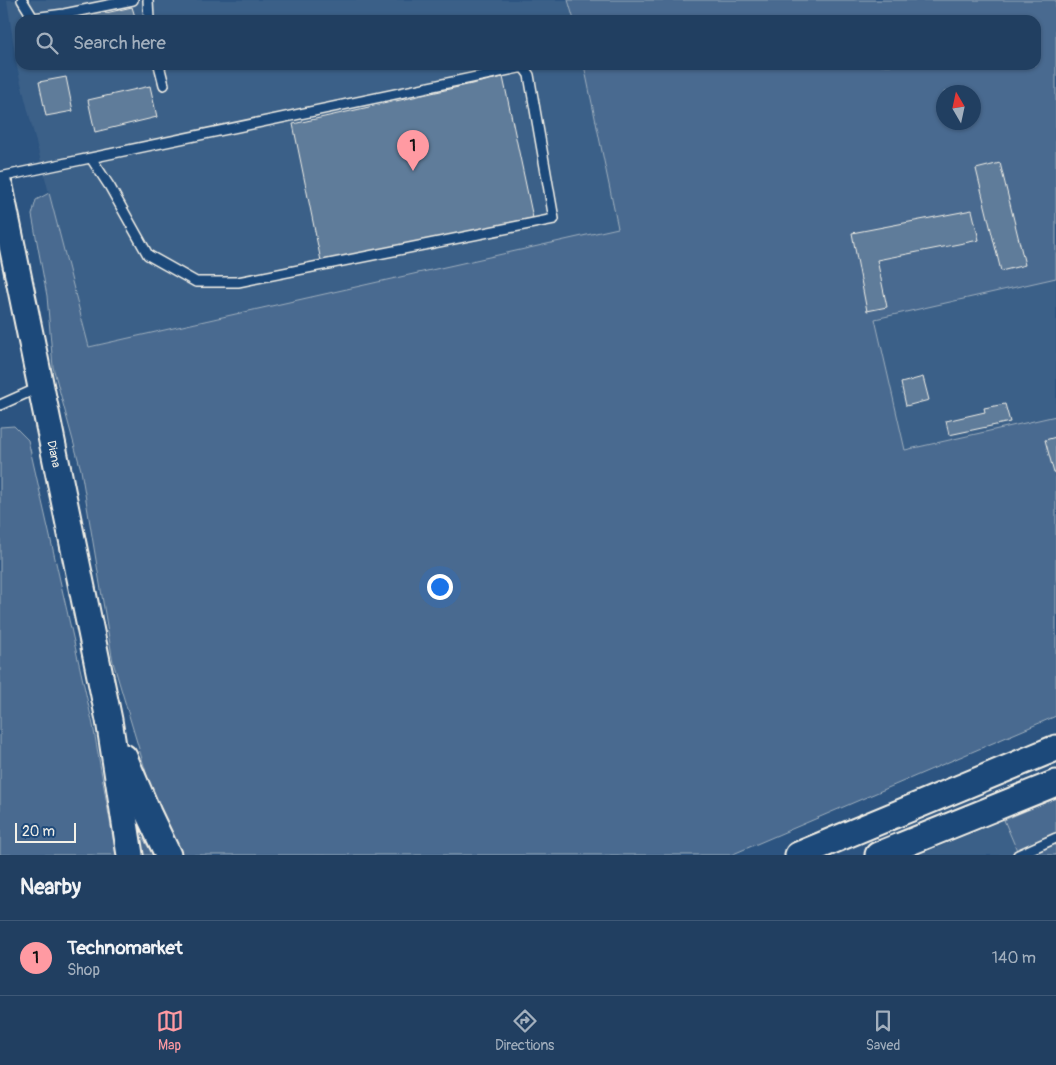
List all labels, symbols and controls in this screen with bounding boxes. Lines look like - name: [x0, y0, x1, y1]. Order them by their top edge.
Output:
- search box: [15, 15, 1041, 70]
- icon: search: [33, 29, 61, 57]
- text: Search here: [73, 31, 166, 55]
- north arrow: [936, 85, 981, 130]
- pin: 1: [397, 130, 429, 171]
- street label: Diana: [43, 439, 64, 469]
- your location: [427, 574, 453, 600]
- scale bar: [15, 820, 76, 843]
- text: 20 m: [22, 823, 55, 840]
- text: Nearby: [20, 874, 81, 901]
- text: Technomarket: [67, 936, 183, 960]
- text: 1: [33, 948, 39, 968]
- text: 140 m: [992, 948, 1036, 968]
- text: Shop: [67, 960, 100, 980]
- tab: Map: [156, 1007, 184, 1054]
- tab: Directions: [495, 1007, 554, 1054]
- tab: Saved: [866, 1007, 900, 1054]

